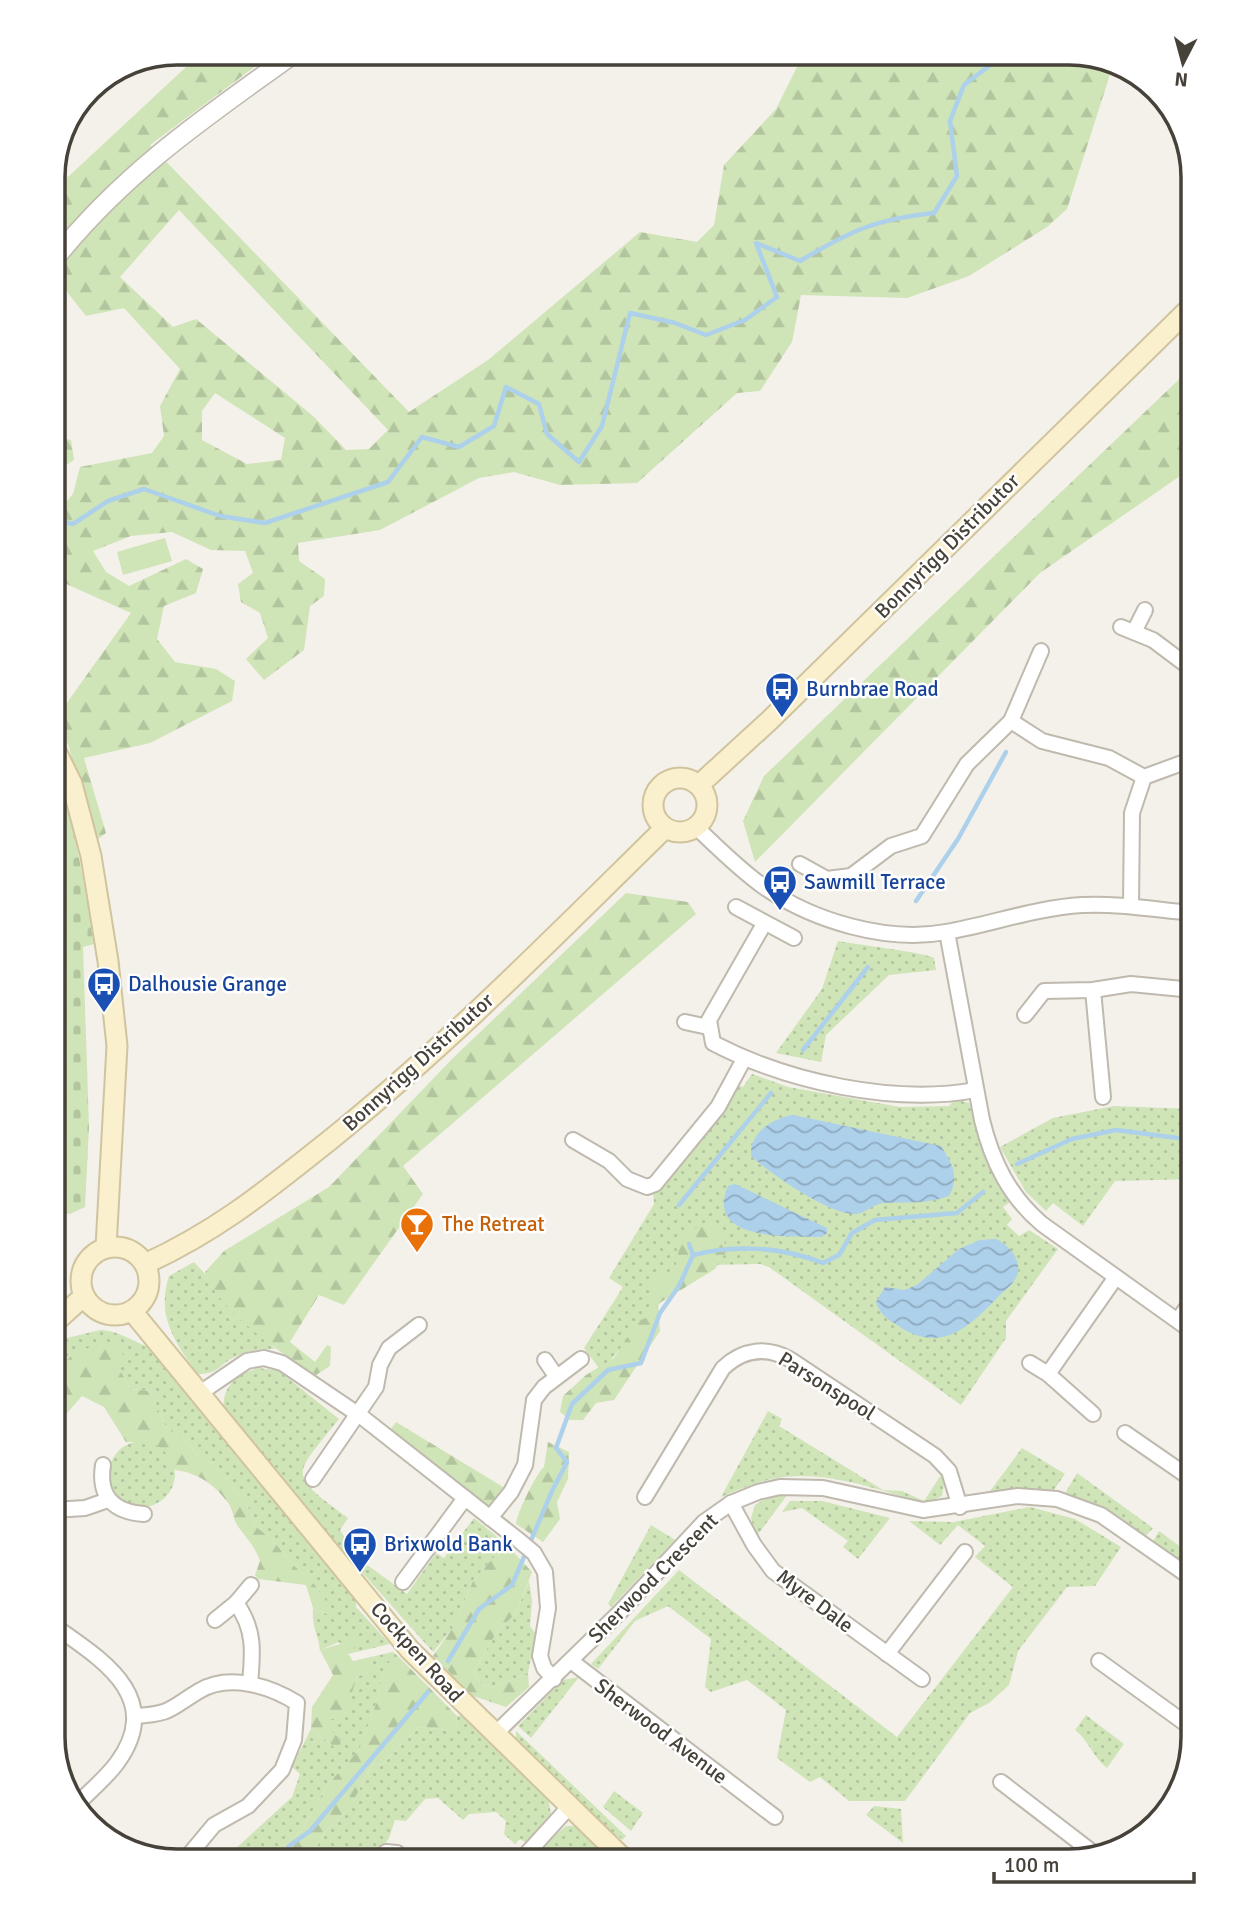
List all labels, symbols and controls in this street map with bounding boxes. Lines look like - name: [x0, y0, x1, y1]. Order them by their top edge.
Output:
- north arrow: [1148, 28, 1218, 98]
- text: N: [1174, 66, 1189, 92]
- street label: Bonnyrigg Distributor: [869, 468, 1025, 624]
- bus stop icon: Burnbrae Road: [763, 670, 801, 719]
- place label: Burnbrae Road: [806, 676, 939, 702]
- bus stop icon: Sawmill Terrace: [761, 863, 799, 912]
- place label: Sawmill Terrace: [804, 869, 946, 895]
- bus stop icon: Dalhousie Grange: [85, 965, 123, 1014]
- place label: Dalhousie Grange: [128, 971, 287, 997]
- street label: Bonnyrigg Distributor: [337, 987, 499, 1137]
- bar icon: The Retreat: [398, 1205, 436, 1254]
- place label: The Retreat: [442, 1211, 545, 1237]
- street label: Parsonspool: [774, 1346, 880, 1426]
- street label: Sherwood Crescent: [583, 1508, 723, 1648]
- bus stop icon: Brixwold Bank: [341, 1525, 379, 1574]
- place label: Brixwold Bank: [384, 1531, 513, 1557]
- street label: Myre Dale: [771, 1564, 859, 1638]
- street label: Cockpen Road: [365, 1596, 469, 1708]
- street label: Sherwood Avenue: [589, 1672, 733, 1790]
- scale bar: [994, 1840, 1194, 1884]
- text: 100 m: [1004, 1852, 1059, 1878]

